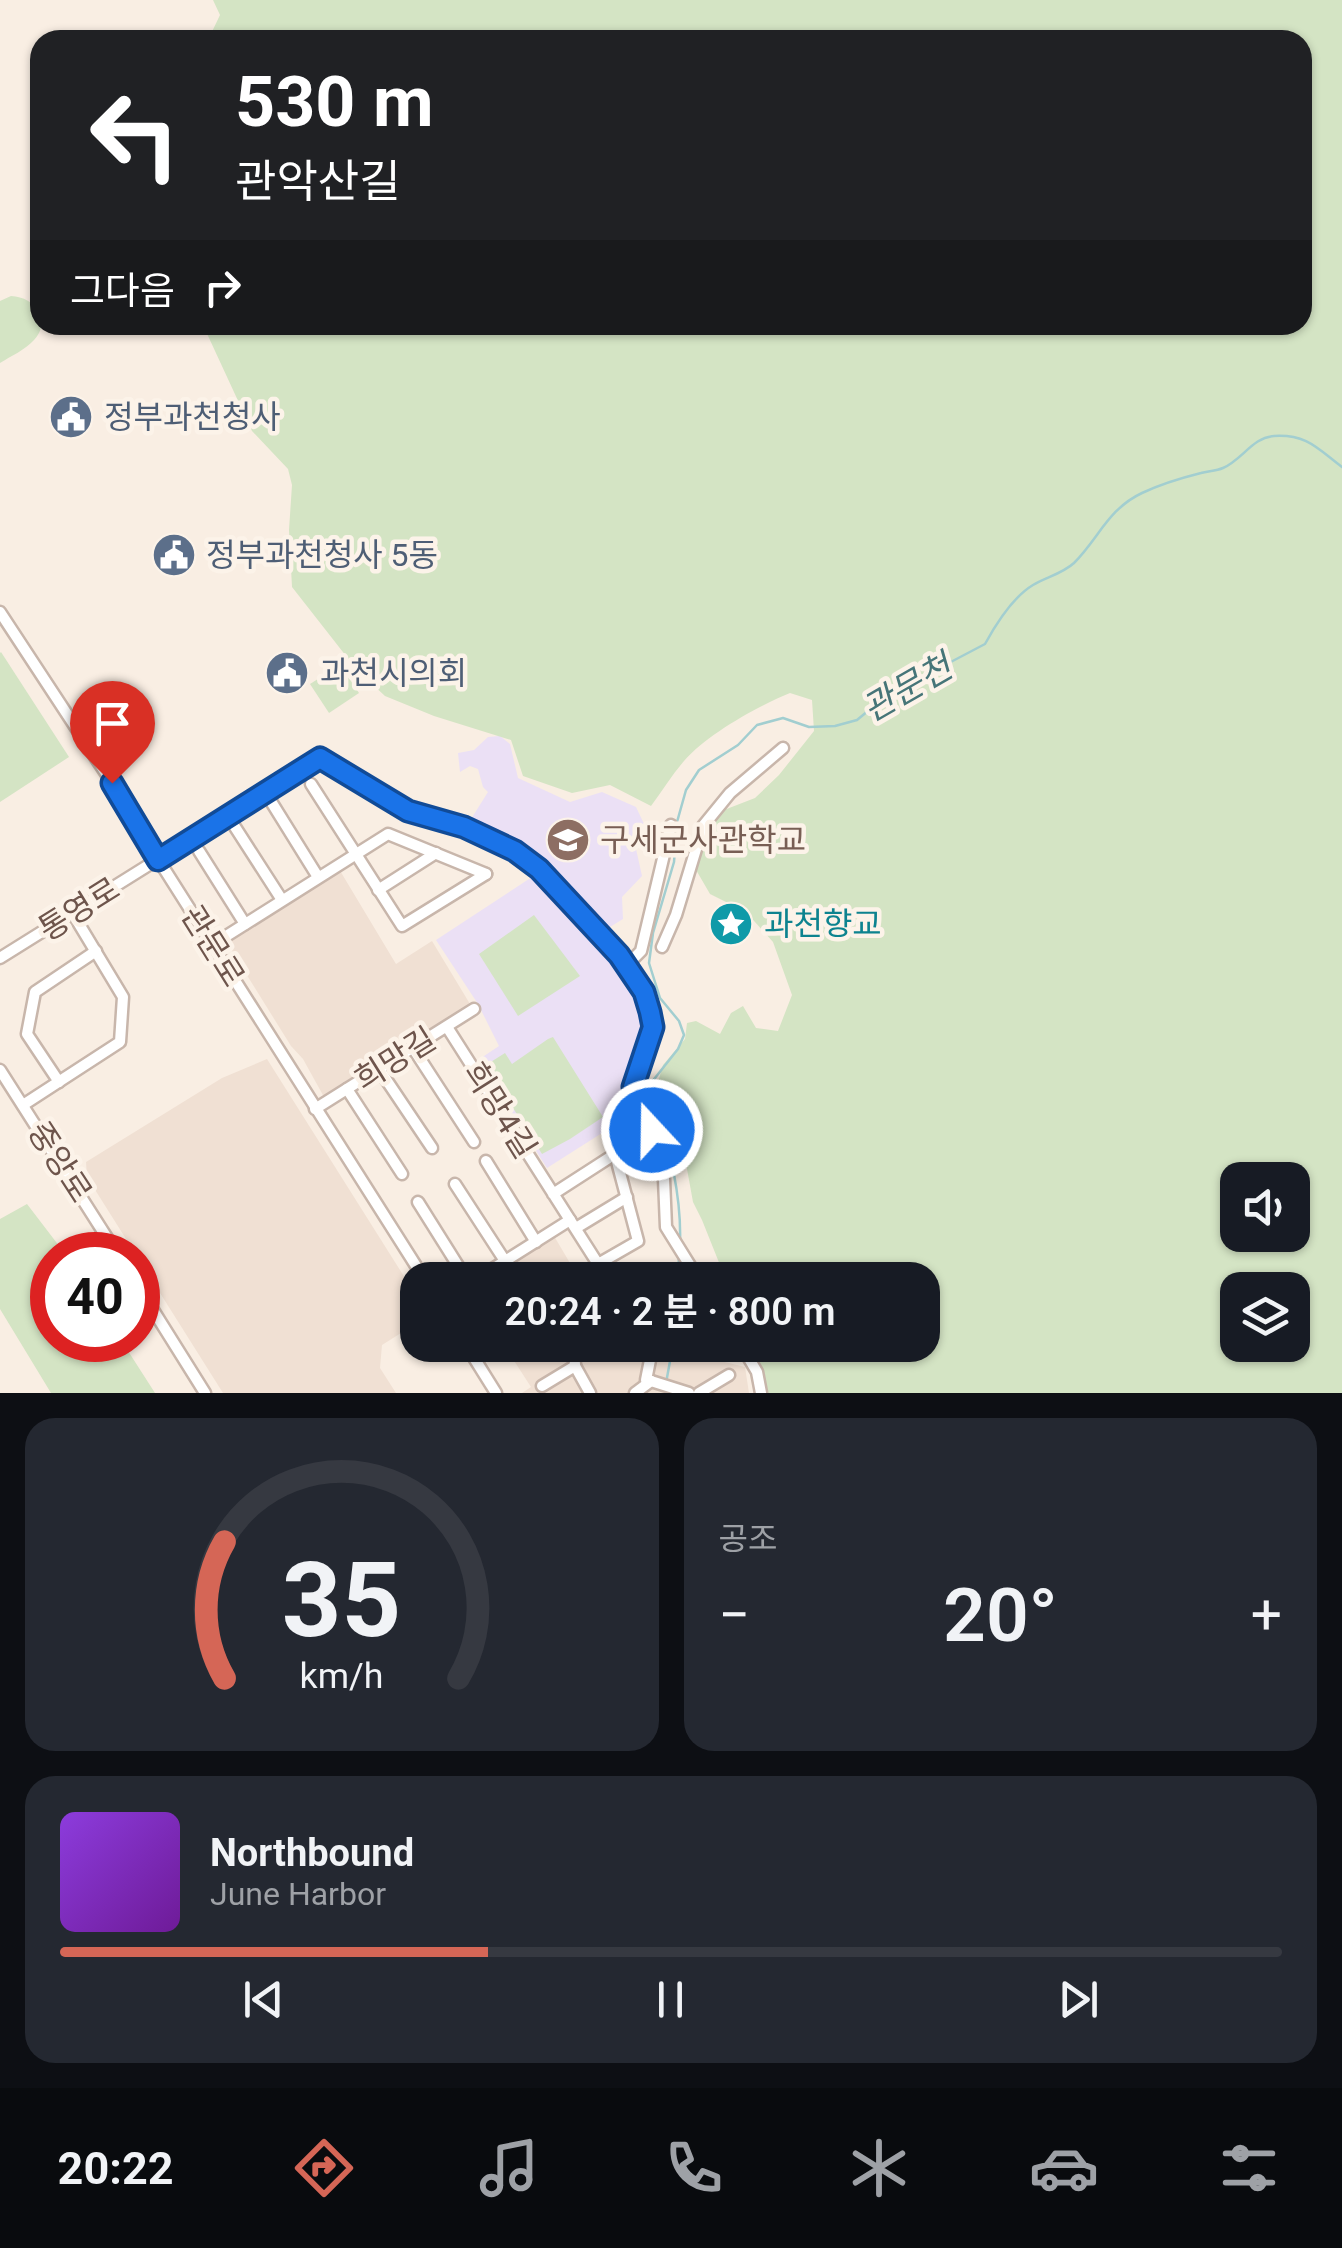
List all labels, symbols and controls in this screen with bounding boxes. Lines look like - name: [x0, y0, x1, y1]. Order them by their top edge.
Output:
- text: 530 m: [235, 61, 434, 143]
- icon: left: [70, 70, 200, 200]
- text: 관악산길: [235, 155, 401, 208]
- icon: right: [195, 260, 250, 315]
- text: 그다음: [70, 269, 175, 313]
- public building icon: 정부과천청사: [48, 394, 94, 440]
- place label: 정부과천청사: [104, 398, 281, 436]
- public building icon: 정부과천청사 5동: [151, 532, 197, 578]
- place label: 정부과천청사 5동: [206, 536, 438, 574]
- water label: 관문천: [855, 645, 963, 730]
- public building icon: 과천시의회: [264, 650, 310, 696]
- place label: 과천시의회: [320, 654, 467, 692]
- pin: [70, 681, 155, 784]
- icon: arrive: [85, 696, 140, 751]
- school or university icon: 구세군사관학교: [545, 817, 591, 863]
- place label: 구세군사관학교: [600, 821, 806, 859]
- street label: 통영로: [31, 869, 127, 949]
- street label: 관문로: [173, 898, 253, 994]
- place icon: 과천향교: [708, 901, 754, 947]
- place label: 과천향교: [764, 905, 882, 943]
- street label: 희망길: [347, 1019, 443, 1099]
- street label: 희망4길: [456, 1055, 544, 1165]
- position arrow: [600, 1078, 704, 1182]
- street label: 중앙로: [20, 1115, 100, 1209]
- map controls: [1220, 1162, 1310, 1362]
- button: sound: [1220, 1162, 1310, 1252]
- speed limit sign: 40: [30, 1232, 160, 1362]
- button: layers: [1220, 1272, 1310, 1362]
- text: 20:24 · 2 분 · 800 m: [505, 1290, 835, 1334]
- text: 공조: [719, 1520, 777, 1558]
- text: 35: [282, 1540, 401, 1661]
- text: 20°: [943, 1571, 1058, 1659]
- text: −: [719, 1583, 750, 1647]
- text: +: [1251, 1583, 1282, 1647]
- text: km/h: [300, 1655, 384, 1697]
- text: Northbound: [210, 1831, 414, 1875]
- text: June Harbor: [210, 1875, 386, 1913]
- icon: previous: [236, 1972, 291, 2027]
- icon: pause: [643, 1972, 698, 2027]
- icon: next: [1051, 1972, 1106, 2027]
- icon: directions: [289, 2133, 359, 2203]
- icon: music: [474, 2133, 544, 2203]
- icon: phone: [659, 2133, 729, 2203]
- icon: climate: [844, 2133, 914, 2203]
- icon: car: [1029, 2133, 1099, 2203]
- icon: filters: [1214, 2133, 1284, 2203]
- text: 20:22: [58, 2142, 174, 2195]

